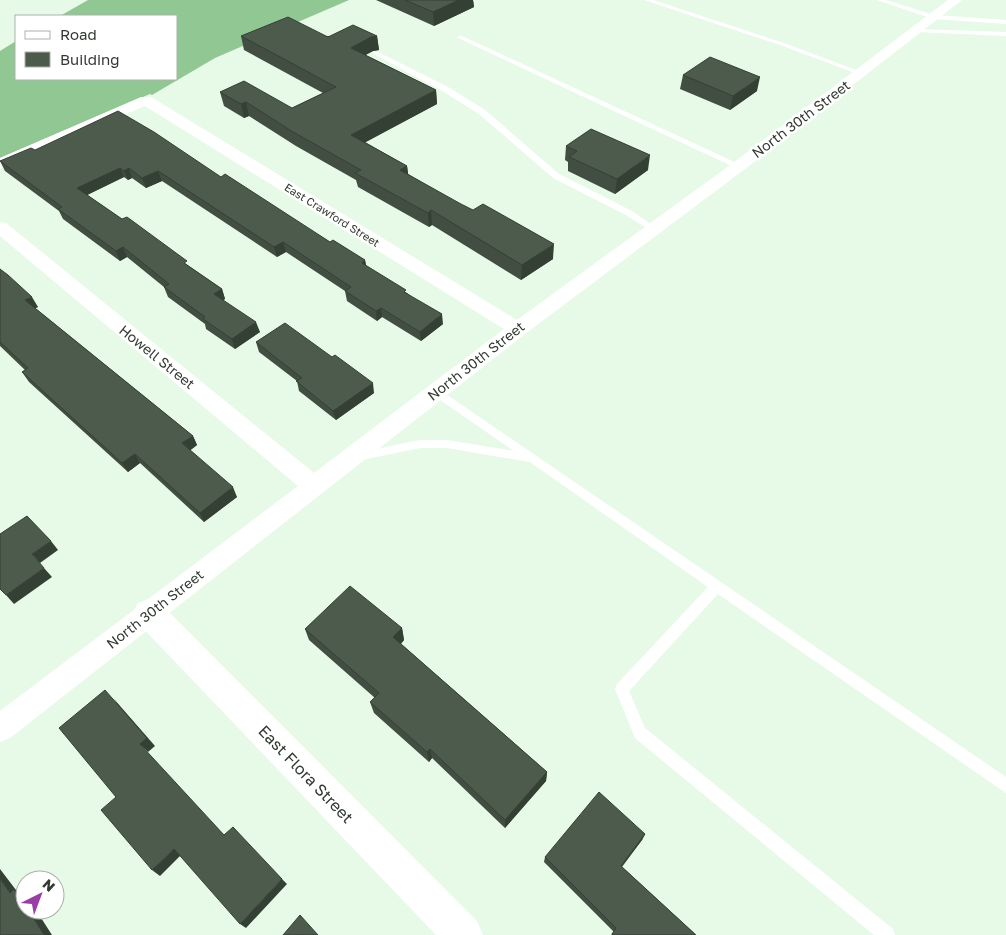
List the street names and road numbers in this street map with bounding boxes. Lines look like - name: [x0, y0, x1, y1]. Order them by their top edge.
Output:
- street label: North 30th Street: [748, 76, 853, 161]
- street label: East Crawford Street: [282, 180, 382, 249]
- street label: North 30th Street: [424, 317, 528, 404]
- street label: Howell Street: [116, 321, 198, 392]
- street label: North 30th Street: [103, 565, 207, 652]
- street label: East Flora Street: [254, 721, 358, 827]

